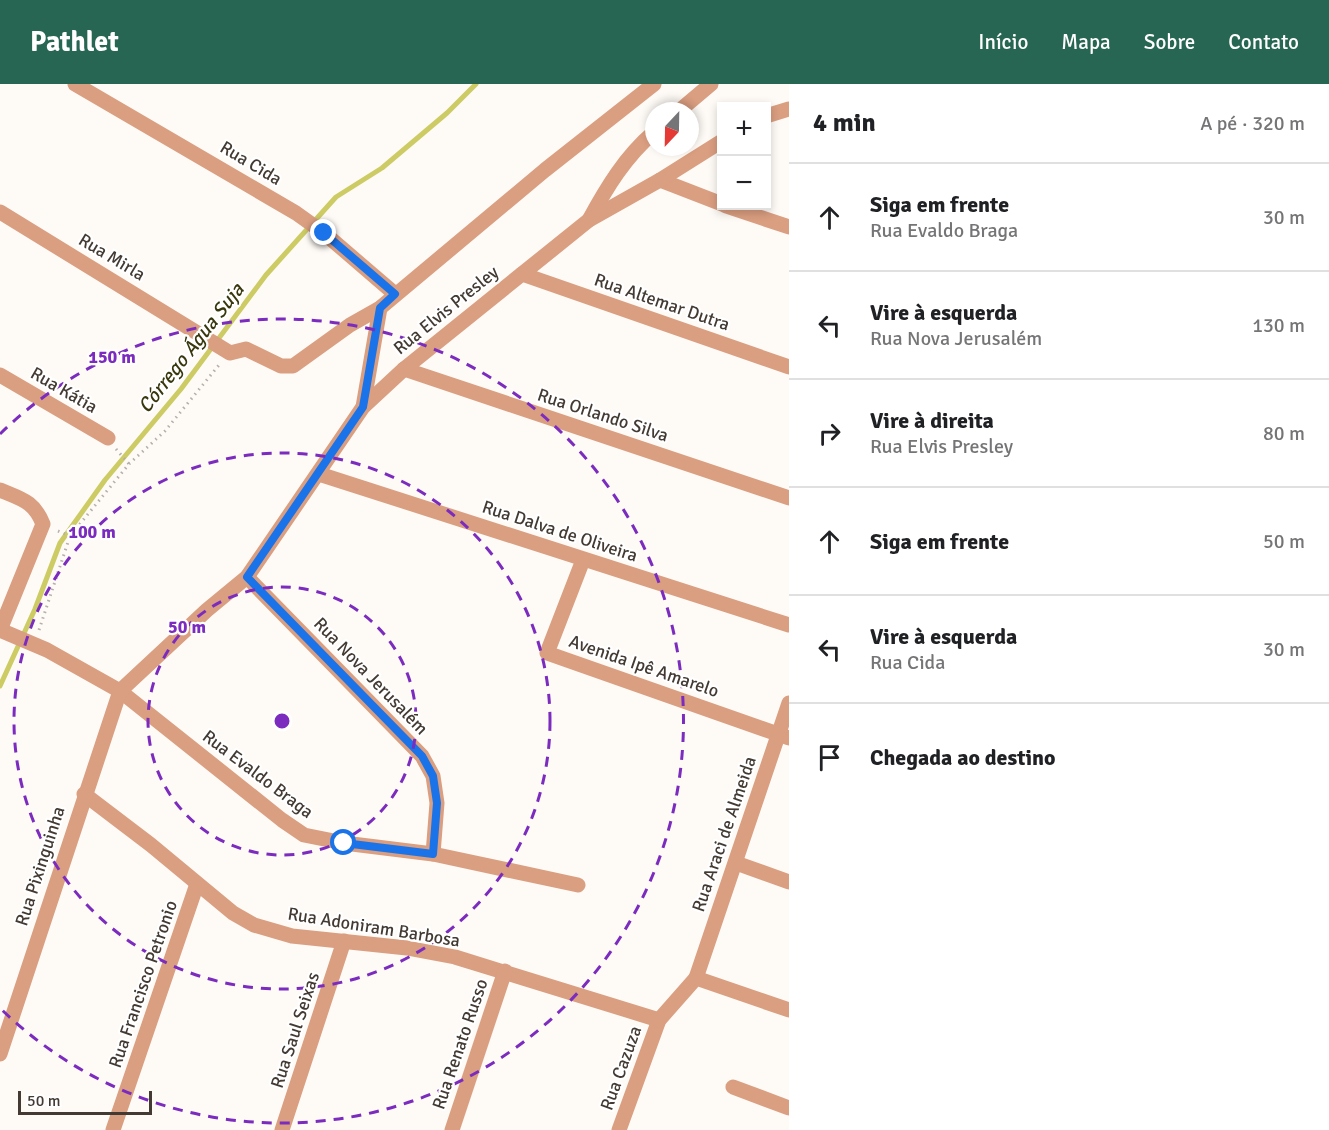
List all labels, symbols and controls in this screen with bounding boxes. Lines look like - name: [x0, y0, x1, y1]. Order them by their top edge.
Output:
- text: Pathlet: [30, 25, 119, 59]
- text: Início: [978, 29, 1028, 55]
- text: Mapa: [1061, 29, 1111, 55]
- text: Sobre: [1144, 29, 1195, 55]
- text: Contato: [1228, 29, 1299, 55]
- north arrow: [645, 102, 699, 156]
- map controls: [717, 102, 771, 210]
- button: +: [717, 102, 771, 156]
- text: 4 min: [813, 107, 876, 139]
- text: A pé · 320 m: [1200, 111, 1305, 136]
- street label: Rua Cida: [216, 136, 286, 190]
- button: −: [717, 156, 771, 210]
- text: Siga em frente: [870, 191, 1009, 218]
- icon: ahead: [813, 201, 846, 234]
- text: 30 m: [1263, 205, 1305, 230]
- text: Rua Evaldo Braga: [870, 218, 1018, 243]
- route end: [310, 219, 336, 245]
- street label: Rua Mirla: [75, 229, 149, 285]
- street label: Rua Elvis Presley: [389, 261, 503, 359]
- street label: Rua Altemar Dutra: [591, 269, 733, 335]
- water label: Córrego Água Suja: [133, 277, 250, 418]
- text: Vire à esquerda: [870, 299, 1017, 326]
- icon: left: [813, 309, 846, 342]
- text: 130 m: [1252, 313, 1305, 338]
- text: Rua Nova Jerusalém: [870, 326, 1042, 351]
- text: 150 m: [88, 346, 136, 368]
- street label: Rua Kátia: [27, 362, 101, 418]
- street label: Rua Orlando Silva: [535, 383, 671, 447]
- text: Vire à direita: [870, 407, 994, 434]
- icon: right: [813, 417, 846, 450]
- text: 80 m: [1263, 421, 1305, 446]
- text: Rua Elvis Presley: [870, 434, 1013, 459]
- street label: Rua Dalva de Oliveira: [480, 496, 640, 566]
- text: 100 m: [68, 521, 116, 543]
- icon: ahead: [813, 525, 846, 558]
- text: Siga em frente: [870, 528, 1009, 555]
- text: 50 m: [1263, 529, 1305, 554]
- street label: Rua Nova Jerusalém: [309, 613, 433, 739]
- text: 50 m: [168, 616, 206, 638]
- text: Vire à esquerda: [870, 623, 1017, 650]
- street label: Avenida Ipê Amarelo: [566, 630, 722, 702]
- icon: left: [813, 633, 846, 666]
- text: 30 m: [1263, 637, 1305, 662]
- text: Rua Cida: [870, 650, 945, 675]
- centre of rings: [272, 711, 292, 731]
- street label: Rua Evaldo Braga: [198, 725, 318, 823]
- icon: arrive: [813, 741, 846, 774]
- text: Chegada ao destino: [870, 744, 1056, 771]
- street label: Rua Araci de Almeida: [687, 753, 761, 915]
- street label: Rua Pixinguinha: [10, 803, 70, 929]
- route start: [330, 829, 356, 855]
- street label: Rua Francisco Petronio: [104, 897, 182, 1071]
- street label: Rua Adoniram Barbosa: [286, 903, 462, 951]
- street label: Rua Saul Seixas: [266, 969, 324, 1091]
- street label: Rua Renato Russo: [427, 976, 493, 1112]
- street label: Rua Cazuza: [596, 1023, 646, 1113]
- scale bar: [18, 1088, 152, 1116]
- text: 50 m: [27, 1091, 61, 1111]

